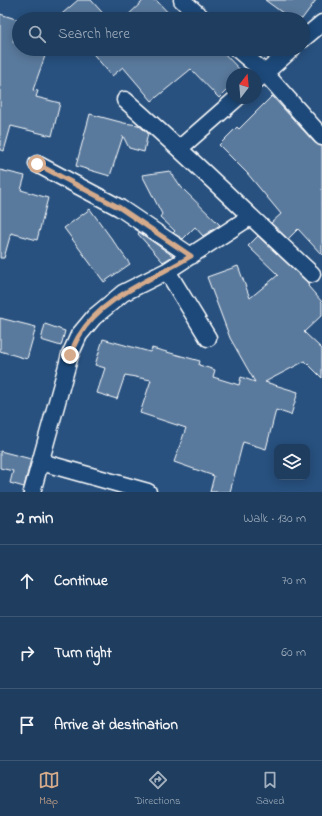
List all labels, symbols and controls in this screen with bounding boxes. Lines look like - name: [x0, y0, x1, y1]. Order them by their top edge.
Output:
- search box: [12, 12, 310, 56]
- icon: search: [26, 23, 48, 45]
- text: Search here: [58, 23, 130, 45]
- north arrow: [226, 68, 262, 104]
- route start: [28, 155, 46, 173]
- route end: [61, 346, 79, 364]
- map controls: [274, 444, 310, 480]
- button: layers: [274, 444, 310, 480]
- text: 2 min: [16, 506, 53, 531]
- text: Walk · 130 m: [243, 509, 306, 528]
- icon: ahead: [16, 570, 38, 592]
- text: Continue: [54, 570, 108, 592]
- text: 70 m: [282, 571, 306, 590]
- icon: right: [16, 642, 38, 664]
- text: Turn right: [54, 642, 112, 664]
- text: 60 m: [281, 643, 306, 662]
- icon: arrive: [16, 714, 38, 736]
- text: Arrive at destination: [54, 714, 178, 736]
- tab: Map: [38, 769, 60, 809]
- tab: Directions: [135, 769, 180, 809]
- tab: Saved: [256, 769, 284, 809]

